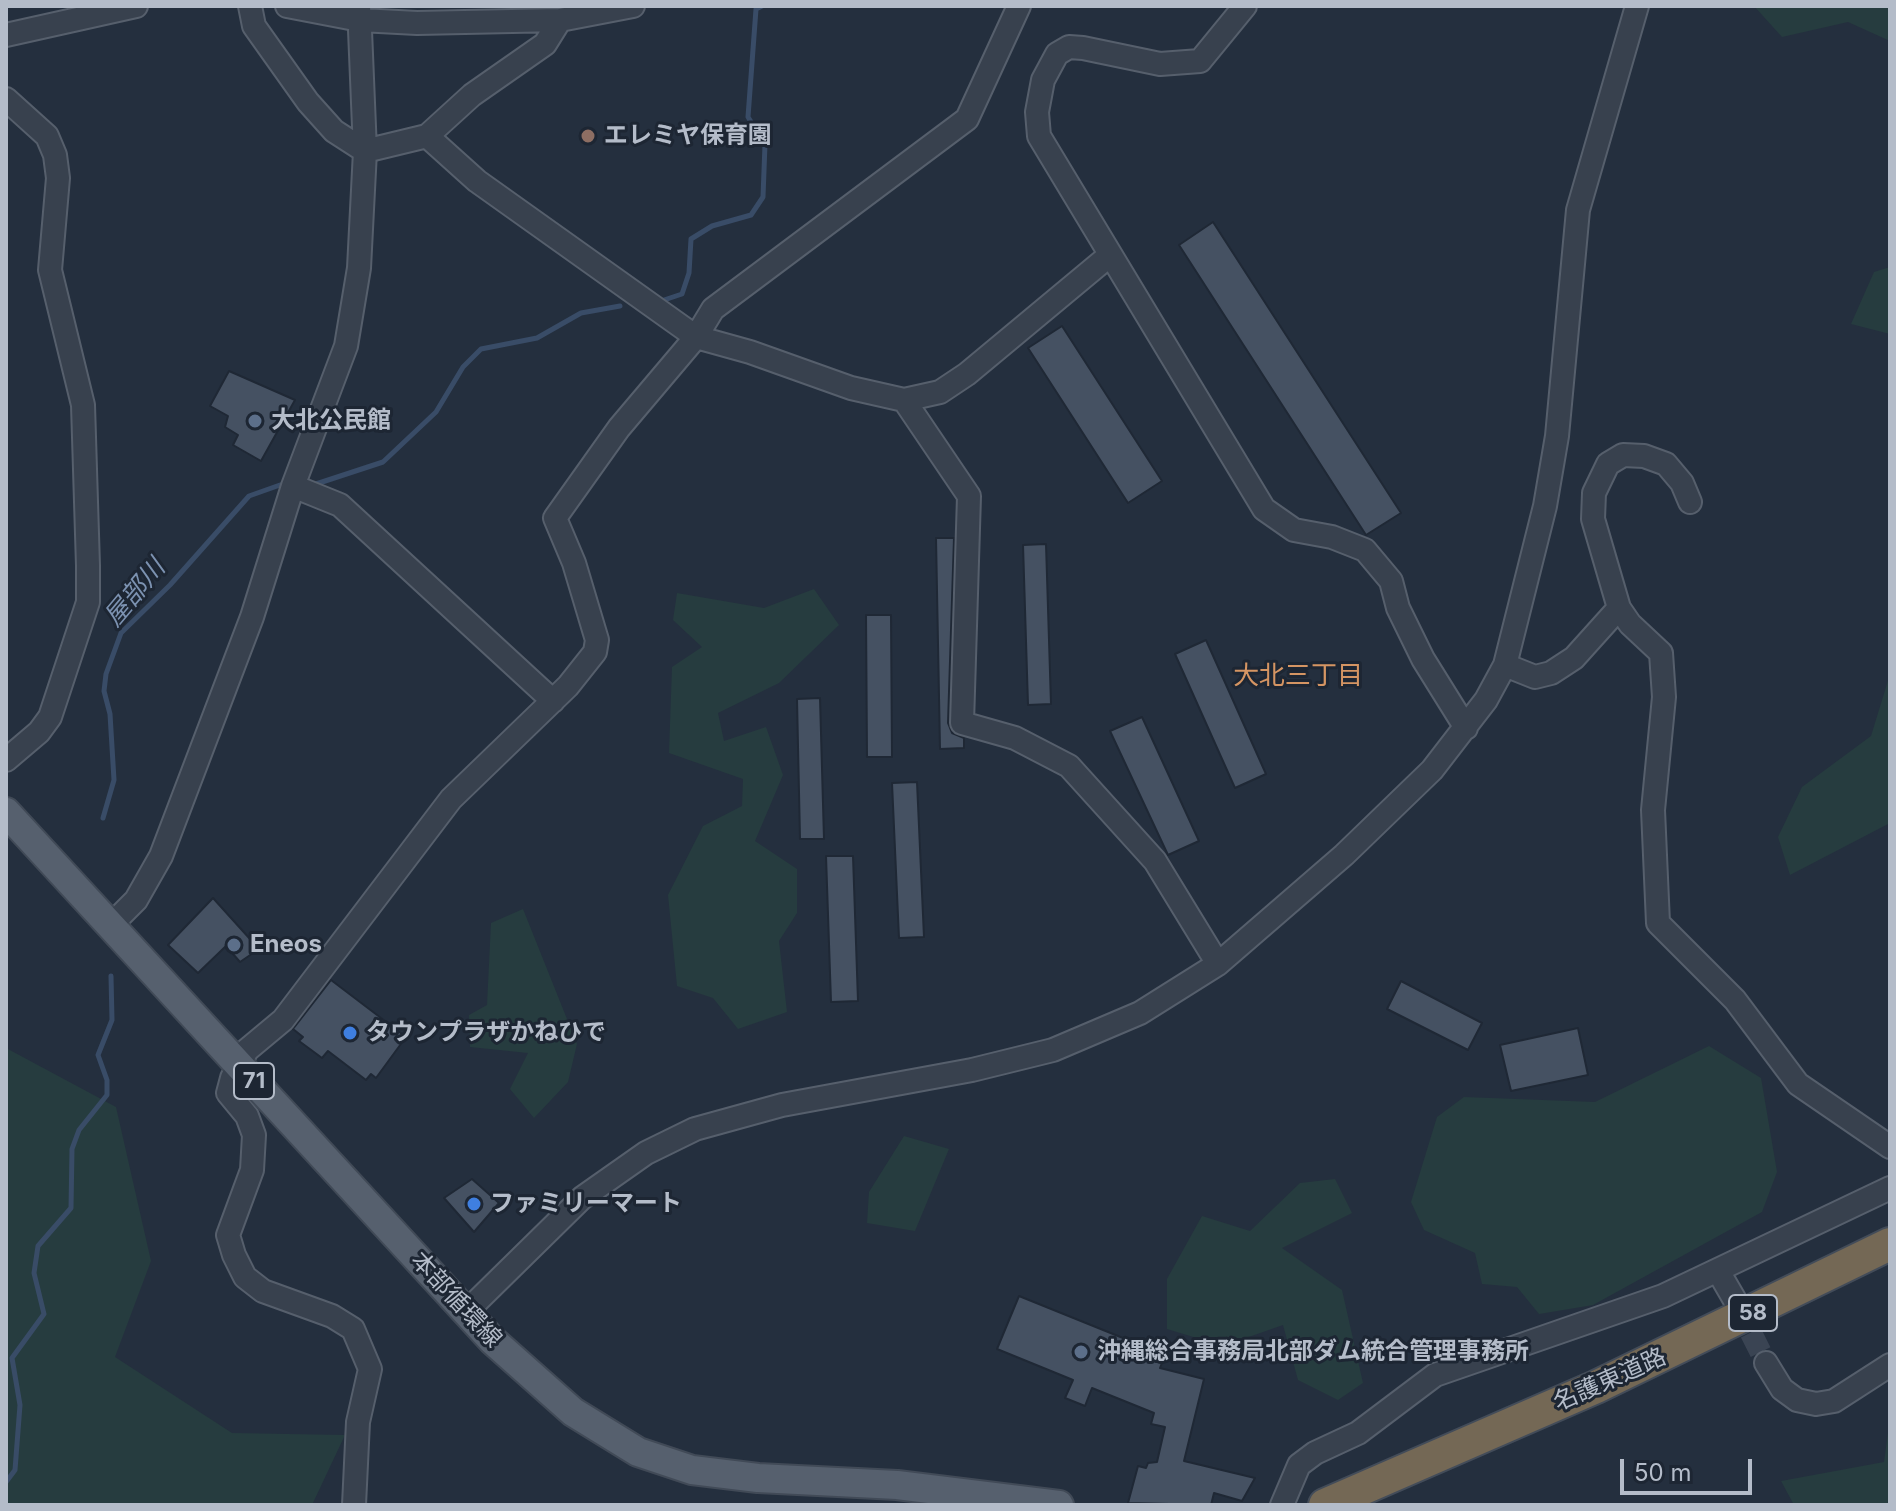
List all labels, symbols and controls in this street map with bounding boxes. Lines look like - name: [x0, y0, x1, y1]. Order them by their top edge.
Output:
- place label: エレミヤ保育園: [604, 122, 772, 150]
- marker: エレミヤ保育園: [579, 127, 597, 145]
- place label: 大北公民館: [271, 407, 391, 435]
- marker: 大北公民館: [246, 412, 264, 430]
- water label: 屋部川: [98, 553, 172, 633]
- district label: 大北三丁目: [1233, 660, 1363, 692]
- place label: Eneos: [250, 931, 322, 959]
- marker: Eneos: [225, 936, 243, 954]
- place label: タウンプラザかねひで: [366, 1019, 606, 1047]
- marker: タウンプラザかねひで: [341, 1024, 359, 1042]
- road number: 71: [234, 1063, 274, 1099]
- place label: ファミリーマート: [490, 1190, 682, 1218]
- marker: ファミリーマート: [465, 1195, 483, 1213]
- street label: 本部循環線: [405, 1246, 507, 1354]
- road number: 58: [1729, 1295, 1777, 1331]
- place label: 沖縄総合事務局北部ダム統合管理事務所: [1097, 1338, 1529, 1366]
- street label: 名護東道路: [1549, 1342, 1671, 1418]
- marker: 沖縄総合事務局北部ダム統合管理事務所: [1072, 1343, 1090, 1361]
- scale bar: [1624, 1443, 1756, 1493]
- text: 50 m: [1634, 1458, 1692, 1487]

